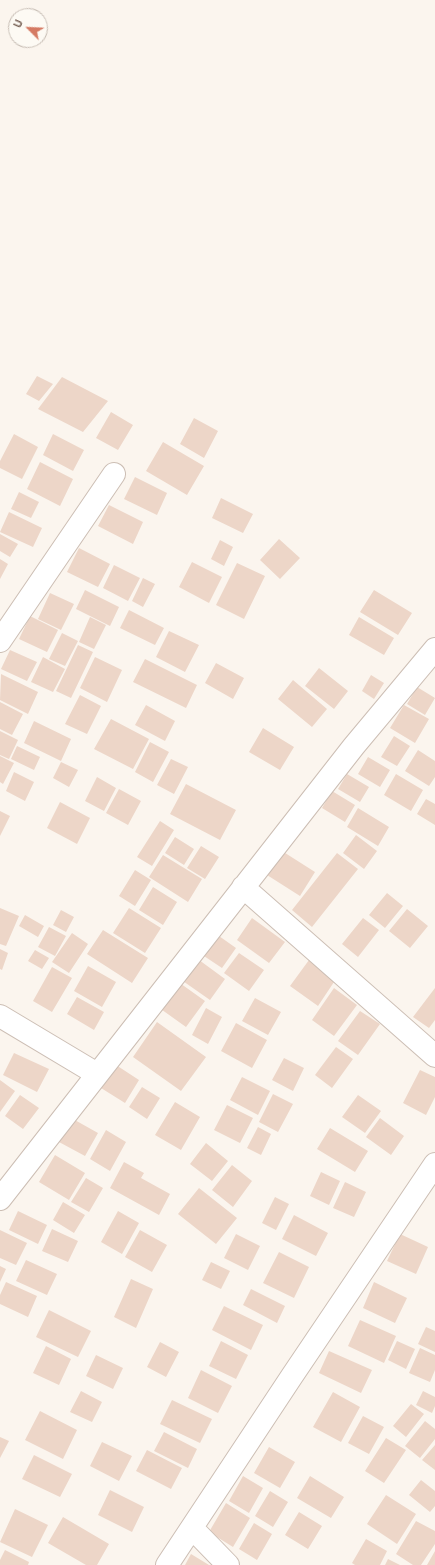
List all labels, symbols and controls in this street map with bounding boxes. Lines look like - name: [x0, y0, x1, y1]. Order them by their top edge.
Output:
- north arrow: [8, 8, 48, 48]
- text: U: [10, 17, 26, 30]

